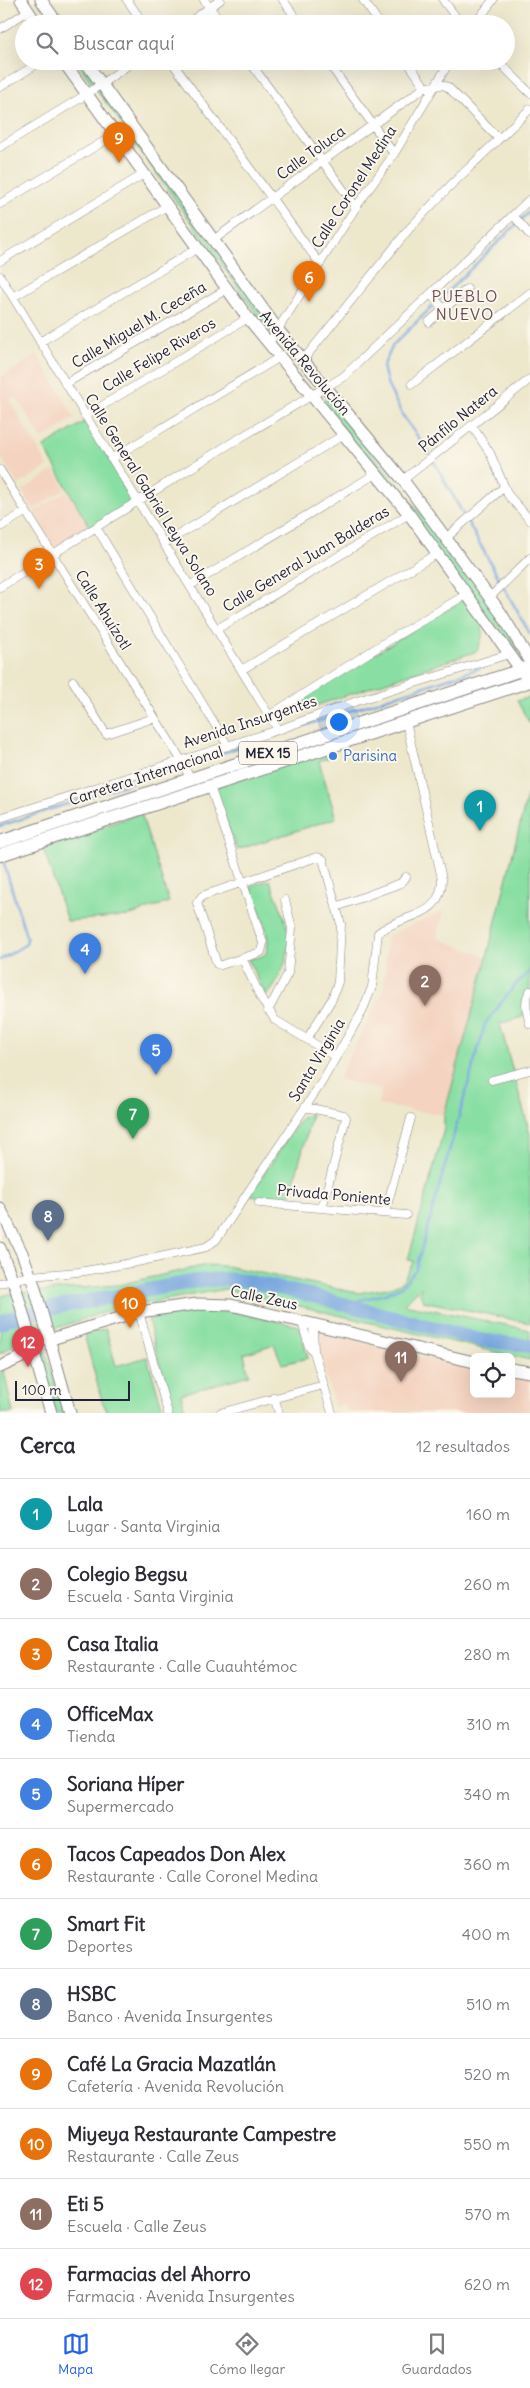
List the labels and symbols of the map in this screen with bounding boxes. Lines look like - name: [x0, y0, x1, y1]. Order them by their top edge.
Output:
- street label: Calle Toluca: [273, 121, 349, 184]
- street label: Calle Coronel Medina: [307, 121, 401, 252]
- pin: 9: [103, 122, 135, 163]
- pin: 6: [293, 261, 325, 302]
- street label: Calle Miguel M. Ceceña: [68, 277, 210, 372]
- district label: PUEBLO NUEVO: [432, 286, 498, 324]
- street label: Avenida Revolución: [256, 306, 355, 419]
- street label: Calle Felipe Riveros: [99, 313, 219, 396]
- street label: Pánfilo Natera: [414, 381, 501, 456]
- street label: Calle General Gabriel Leyva Solano: [81, 390, 222, 600]
- street label: Calle General Juan Balderas: [219, 501, 393, 616]
- pin: 3: [23, 548, 55, 589]
- street label: Calle Ahuízotl: [71, 566, 136, 653]
- street label: Avenida Insurgentes: [181, 691, 319, 752]
- your location: [326, 709, 352, 735]
- road number: MEX 15: [239, 741, 297, 764]
- street label: Carretera Internacional: [67, 742, 225, 809]
- place label: Parisina: [343, 746, 398, 765]
- marker: Parisina: [327, 750, 339, 762]
- pin: 1: [464, 790, 496, 831]
- pin: 4: [69, 933, 101, 974]
- pin: 2: [409, 965, 441, 1006]
- street label: Santa Virginia: [284, 1014, 349, 1105]
- pin: 5: [140, 1034, 172, 1075]
- pin: 7: [117, 1098, 149, 1139]
- street label: Privada Poniente: [276, 1180, 392, 1209]
- pin: 8: [32, 1200, 64, 1241]
- street label: Calle Zeus: [229, 1281, 300, 1314]
- pin: 10: [114, 1287, 146, 1328]
- pin: 12: [12, 1326, 44, 1367]
- pin: 11: [385, 1341, 417, 1382]
- scale bar: [15, 1378, 130, 1401]

